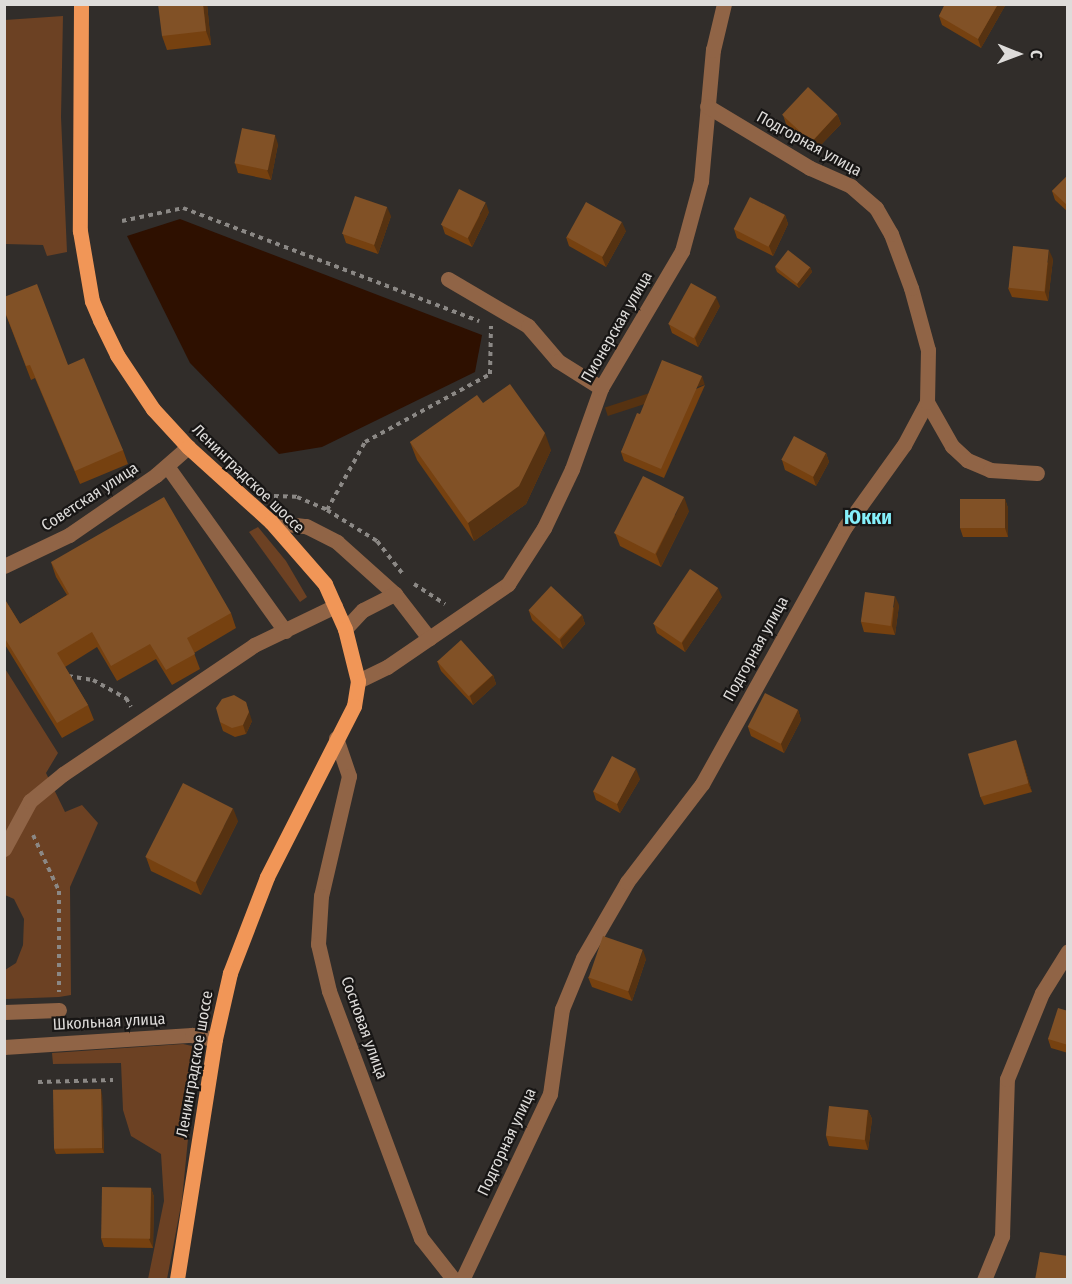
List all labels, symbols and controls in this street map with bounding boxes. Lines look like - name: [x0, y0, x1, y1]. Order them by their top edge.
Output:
- north arrow: [988, 24, 1048, 84]
- text: С: [1027, 50, 1046, 59]
- street label: Подгорная улица: [753, 107, 865, 181]
- street label: Пионерская улица: [577, 268, 657, 386]
- street label: Ленинградское шоссе: [188, 421, 308, 537]
- street label: Советская улица: [38, 459, 142, 535]
- district label: Юкки: [844, 505, 892, 529]
- street label: Подгорная улица: [719, 593, 793, 705]
- street label: Сосновая улица: [337, 974, 391, 1082]
- street label: Ленинградское шоссе: [173, 989, 217, 1139]
- street label: Школьная улица: [52, 1009, 166, 1035]
- street label: Подгорная улица: [474, 1085, 540, 1199]

